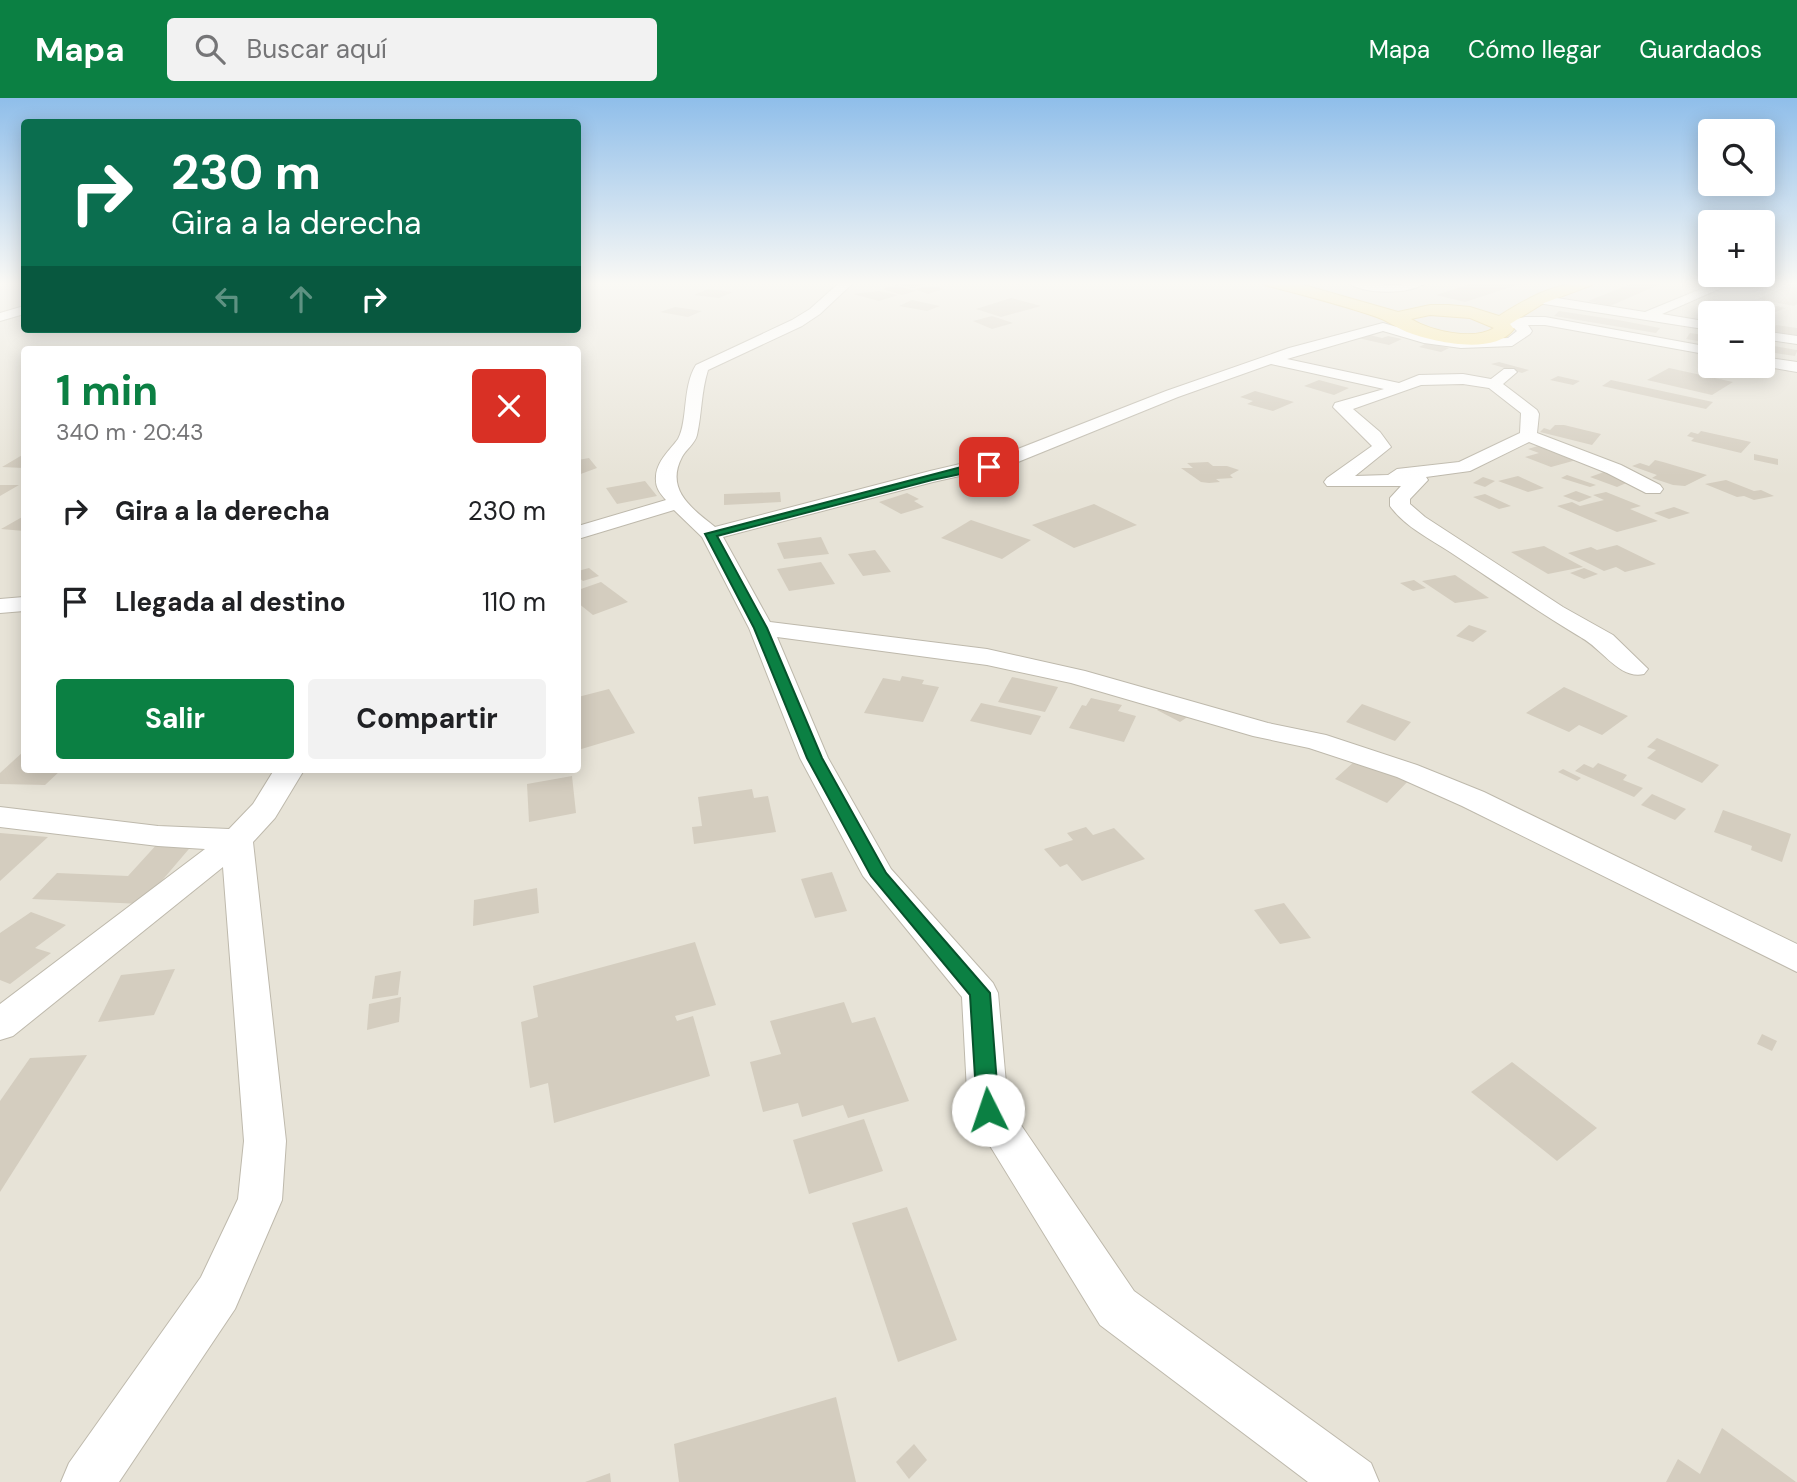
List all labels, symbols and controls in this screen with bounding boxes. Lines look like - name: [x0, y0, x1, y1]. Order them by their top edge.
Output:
- search box: [167, 18, 657, 81]
- text: Mapa: [35, 28, 125, 71]
- icon: search: [191, 30, 229, 68]
- text: Buscar aquí: [247, 32, 387, 66]
- text: Mapa: [1369, 34, 1430, 65]
- text: Cómo llegar: [1468, 34, 1601, 65]
- text: Guardados: [1639, 34, 1762, 65]
- map controls: [1698, 119, 1775, 378]
- button: search: [1698, 119, 1775, 196]
- text: 230 m: [171, 140, 321, 204]
- icon: right: [56, 147, 147, 238]
- text: Gira a la derecha: [171, 202, 421, 244]
- button: +: [1698, 210, 1775, 287]
- icon: left: [209, 280, 247, 318]
- icon: ahead: [282, 280, 320, 318]
- icon: right: [355, 280, 393, 318]
- button: −: [1698, 301, 1775, 378]
- text: 1 min: [56, 363, 158, 418]
- button: close: [472, 369, 546, 443]
- text: 340 m · 20:43: [56, 417, 204, 447]
- pin: [959, 437, 1019, 497]
- icon: arrive: [970, 448, 1008, 486]
- icon: right: [56, 492, 94, 530]
- text: Gira a la derecha: [115, 494, 330, 528]
- text: 230 m: [468, 494, 546, 528]
- icon: arrive: [56, 583, 94, 621]
- text: Llegada al destino: [115, 585, 346, 619]
- text: 110 m: [482, 585, 546, 619]
- button: Salir: [56, 679, 294, 759]
- button: Compartir: [308, 679, 546, 759]
- position arrow: [951, 1073, 1025, 1147]

